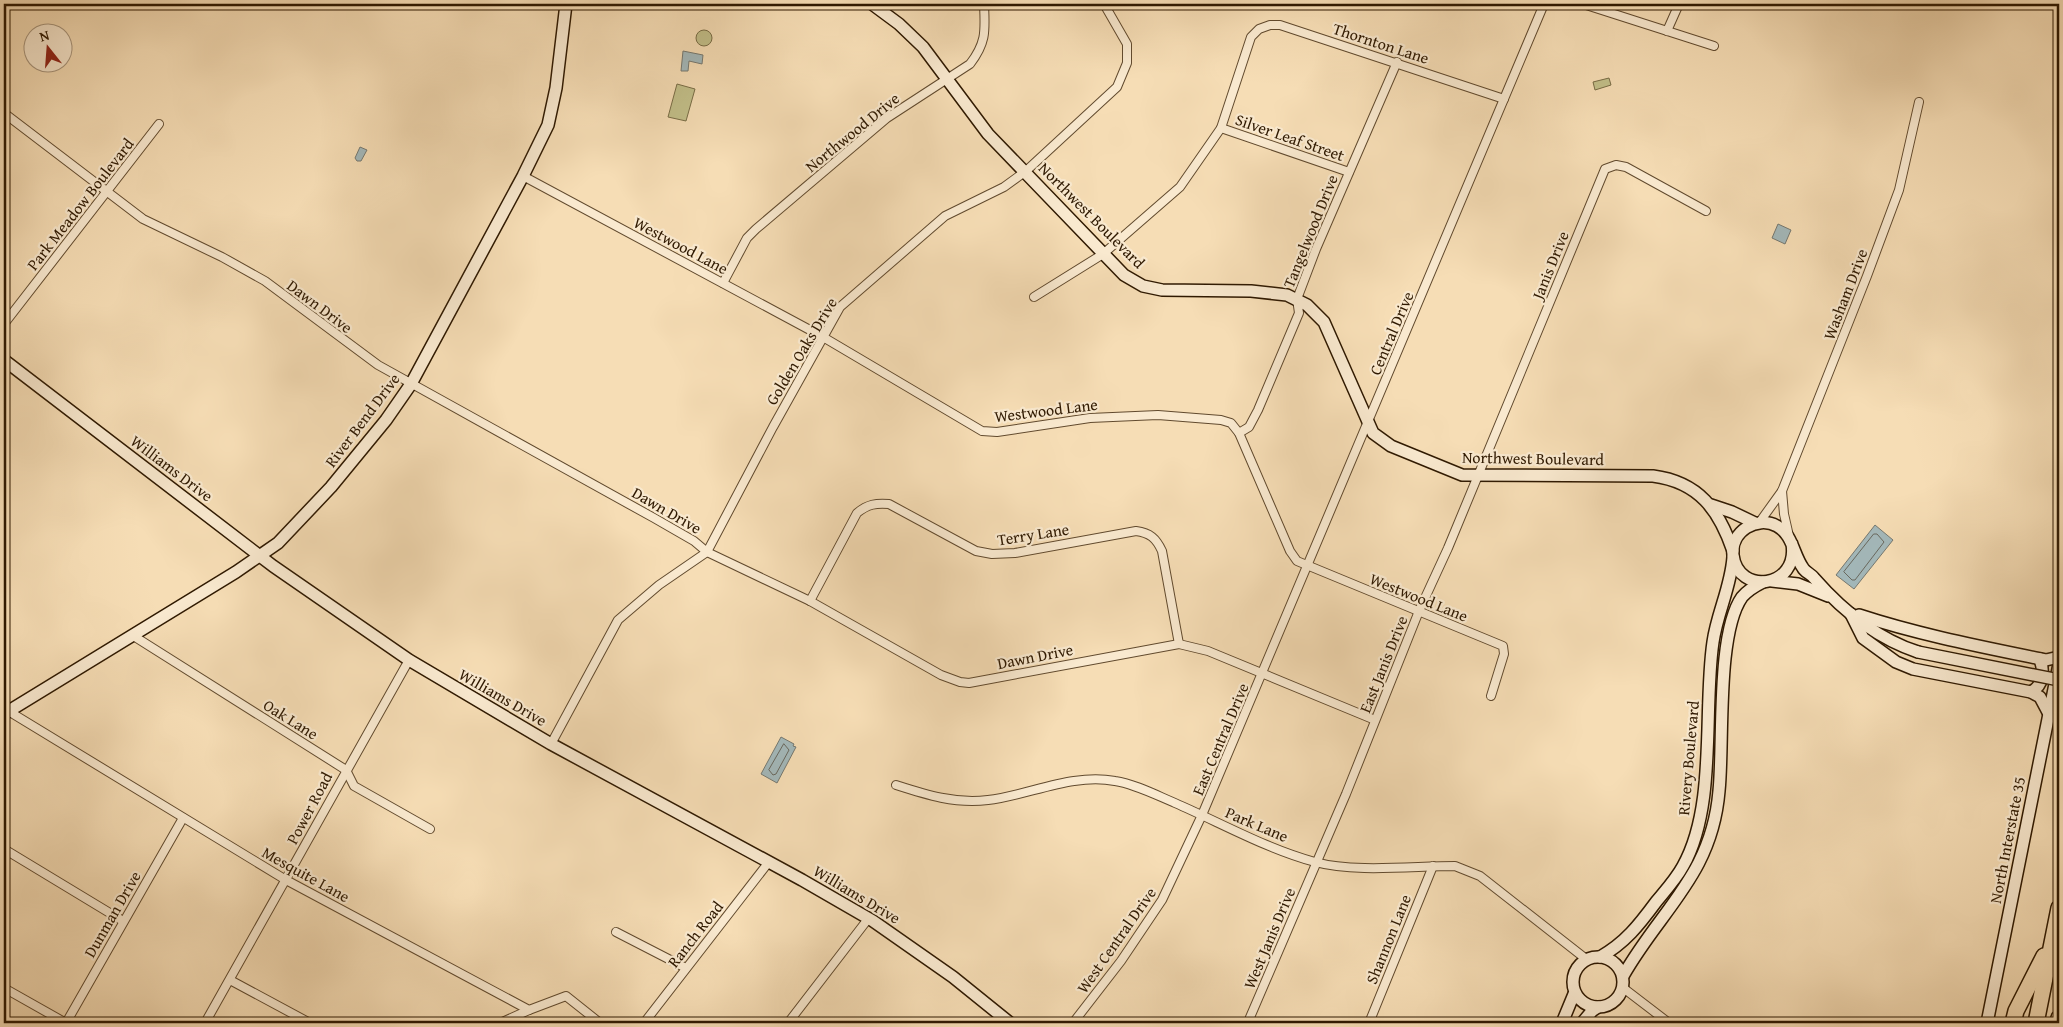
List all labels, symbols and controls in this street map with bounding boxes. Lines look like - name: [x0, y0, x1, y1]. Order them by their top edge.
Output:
- street label: Thornton Lane: [1330, 16, 1432, 70]
- north arrow: [22, 22, 72, 72]
- text: N: [37, 24, 52, 46]
- street label: Northwood Drive: [800, 86, 904, 178]
- street label: Silver Leaf Street: [1232, 107, 1348, 167]
- street label: Park Meadow Boulevard: [21, 132, 140, 275]
- street label: Northwest Boulevard: [1033, 156, 1151, 274]
- street label: Tangelwood Drive: [1276, 171, 1344, 291]
- street label: Westwood Lane: [630, 210, 732, 280]
- street label: Janis Drive: [1525, 227, 1575, 305]
- street label: Washam Drive: [1817, 245, 1873, 343]
- street label: Dawn Drive: [282, 273, 358, 339]
- street label: Central Drive: [1363, 287, 1419, 379]
- street label: Golden Oaks Drive: [759, 293, 843, 409]
- street label: River Bend Drive: [319, 368, 405, 472]
- street label: Westwood Lane: [993, 392, 1099, 428]
- street label: Williams Drive: [126, 429, 218, 507]
- street label: Northwest Boulevard: [1462, 445, 1605, 471]
- street label: Dawn Drive: [628, 480, 706, 540]
- street label: Terry Lane: [995, 516, 1071, 552]
- street label: Westwood Lane: [1366, 566, 1472, 628]
- street label: East Janis Drive: [1353, 612, 1413, 716]
- street label: Dawn Drive: [995, 637, 1075, 675]
- street label: Williams Drive: [455, 662, 551, 732]
- street label: East Central Drive: [1186, 679, 1254, 799]
- street label: Oak Lane: [259, 693, 323, 745]
- street label: Rivery Boulevard: [1671, 699, 1705, 816]
- street label: Power Road: [280, 767, 338, 848]
- street label: North Interstate 35: [1983, 775, 2031, 905]
- street label: Park Lane: [1222, 800, 1292, 848]
- street label: Mesquite Lane: [258, 840, 354, 908]
- street label: Williams Drive: [809, 858, 905, 930]
- street label: Dunman Drive: [78, 866, 146, 962]
- street label: West Central Drive: [1070, 882, 1162, 998]
- street label: West Janis Drive: [1237, 884, 1301, 992]
- street label: Shannon Lane: [1359, 891, 1417, 987]
- street label: Ranch Road: [661, 895, 729, 972]

